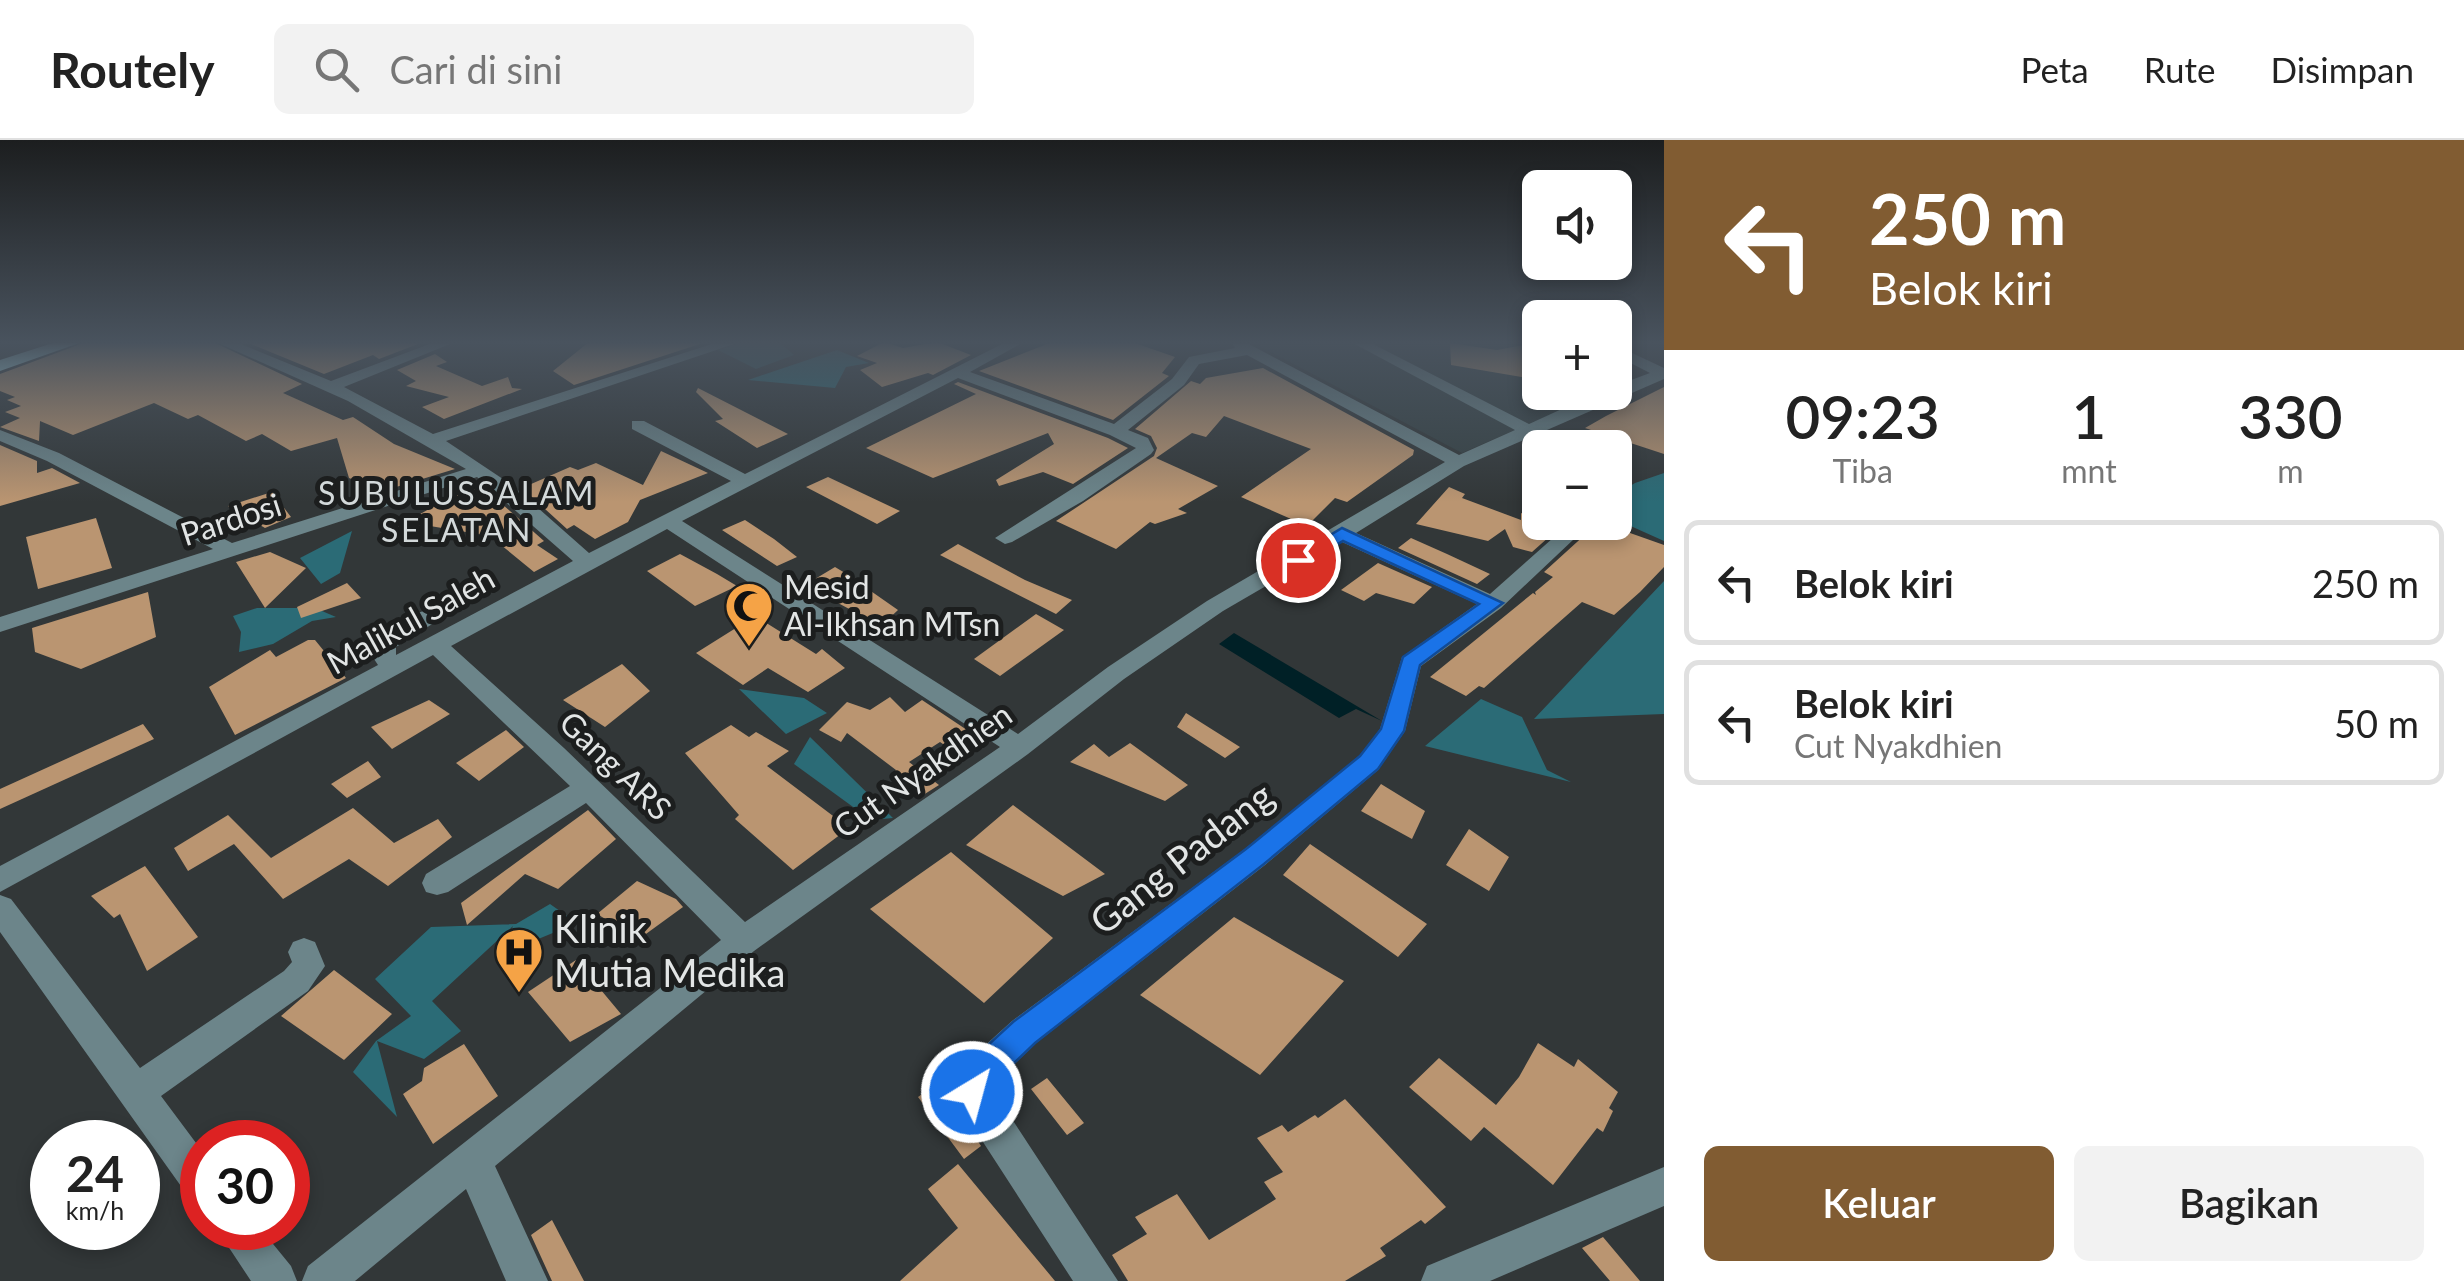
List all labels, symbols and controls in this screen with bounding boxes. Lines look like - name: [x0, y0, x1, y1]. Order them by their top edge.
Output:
- search box: [274, 24, 974, 114]
- text: Routely: [50, 41, 214, 98]
- icon: search: [309, 42, 364, 97]
- text: Cari di sini: [389, 46, 562, 92]
- text: Peta: [2020, 48, 2089, 90]
- text: Rute: [2144, 48, 2215, 90]
- text: Disimpan: [2270, 48, 2414, 90]
- map controls: [1522, 170, 1632, 540]
- button: sound: [1522, 170, 1632, 280]
- text: 250 m: [1869, 176, 2066, 260]
- icon: left: [1704, 180, 1834, 310]
- text: Belok kiri: [1869, 261, 2053, 315]
- button: +: [1522, 300, 1632, 410]
- text: 09:23: [1785, 380, 1940, 452]
- text: 1: [2072, 380, 2106, 452]
- text: 330: [2238, 380, 2343, 452]
- button: −: [1522, 430, 1632, 540]
- text: Tiba: [1832, 451, 1893, 490]
- text: mnt: [2061, 451, 2117, 490]
- text: m: [2277, 451, 2304, 490]
- district label: SUBULUSSALAM SELATAN: [318, 473, 596, 549]
- street label: Pardosi: [175, 484, 286, 553]
- pin: [1256, 518, 1341, 603]
- icon: arrive: [1271, 533, 1326, 588]
- icon: left: [1709, 555, 1764, 610]
- street label: Malikul Saleh: [320, 558, 501, 682]
- text: Belok kiri: [1794, 560, 1954, 606]
- text: 250 m: [2312, 560, 2419, 606]
- place label: Mesid Al-Ikhsan MTsn: [784, 567, 1000, 643]
- mosque icon: Mesid Al-Ikhsan MTsn: [723, 580, 775, 648]
- text: Belok kiri: [1794, 680, 1954, 726]
- street label: Cut Nyakdhien: [826, 694, 1019, 846]
- icon: left: [1709, 695, 1764, 750]
- text: 50 m: [2334, 700, 2419, 746]
- street label: Gang ARS: [552, 702, 680, 828]
- text: Cut Nyakdhien: [1794, 726, 2002, 765]
- street label: Gang Padang: [1080, 772, 1281, 943]
- place label: Klinik Mutia Medika: [554, 905, 786, 995]
- hospital icon: Klinik Mutia Medika: [493, 926, 545, 994]
- position arrow: [920, 1040, 1024, 1144]
- speed limit sign: 30: [180, 1120, 310, 1250]
- text: 24: [66, 1143, 124, 1203]
- button: Keluar: [1704, 1146, 2054, 1261]
- button: Bagikan: [2074, 1146, 2424, 1261]
- text: km/h: [66, 1195, 124, 1225]

